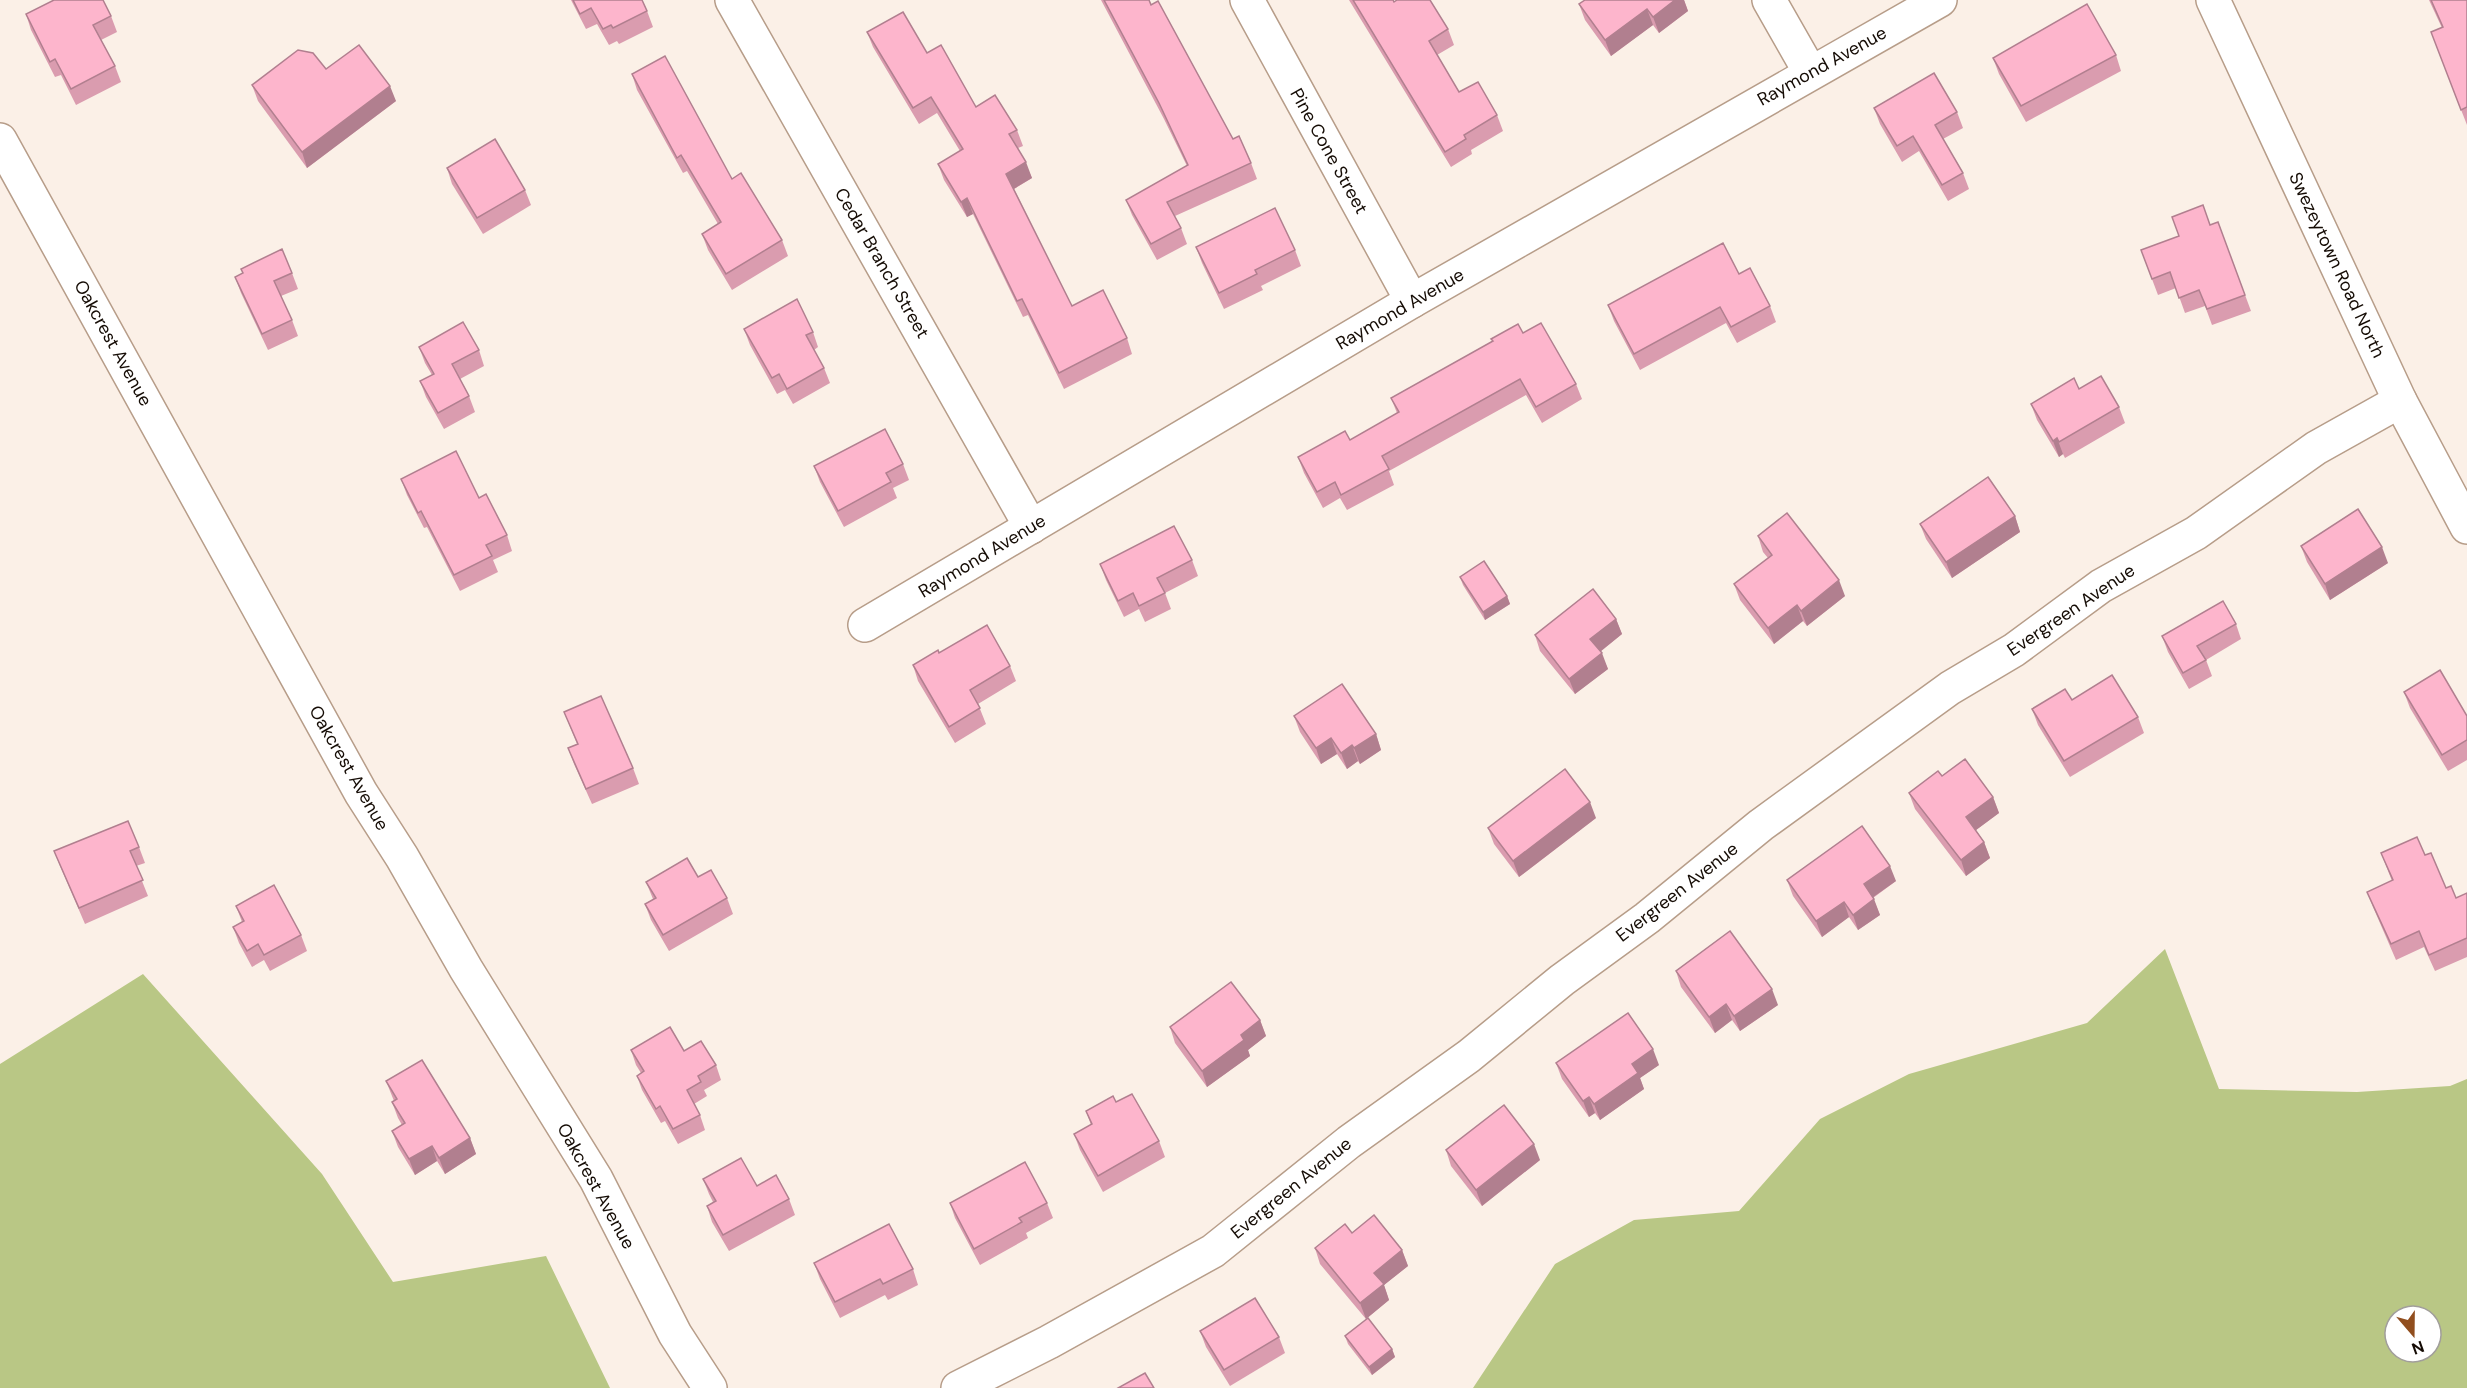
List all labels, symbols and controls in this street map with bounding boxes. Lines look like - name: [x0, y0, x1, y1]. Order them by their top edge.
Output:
- street label: Raymond Avenue: [1753, 21, 1891, 111]
- street label: Pine Cone Street: [1285, 84, 1373, 218]
- street label: Swezeytown Road North: [2283, 168, 2391, 362]
- street label: Cedar Branch Street: [829, 183, 935, 343]
- street label: Raymond Avenue: [1332, 263, 1468, 355]
- street label: Oakcrest Avenue: [68, 276, 158, 410]
- street label: Raymond Avenue: [914, 509, 1050, 603]
- street label: Evergreen Avenue: [2003, 558, 2139, 662]
- street label: Oakcrest Avenue: [303, 701, 395, 835]
- street label: Evergreen Avenue: [1611, 837, 1743, 947]
- street label: Oakcrest Avenue: [551, 1119, 641, 1253]
- street label: Evergreen Avenue: [1226, 1132, 1356, 1244]
- north arrow: [2383, 1304, 2443, 1364]
- text: N: [2409, 1336, 2427, 1359]

